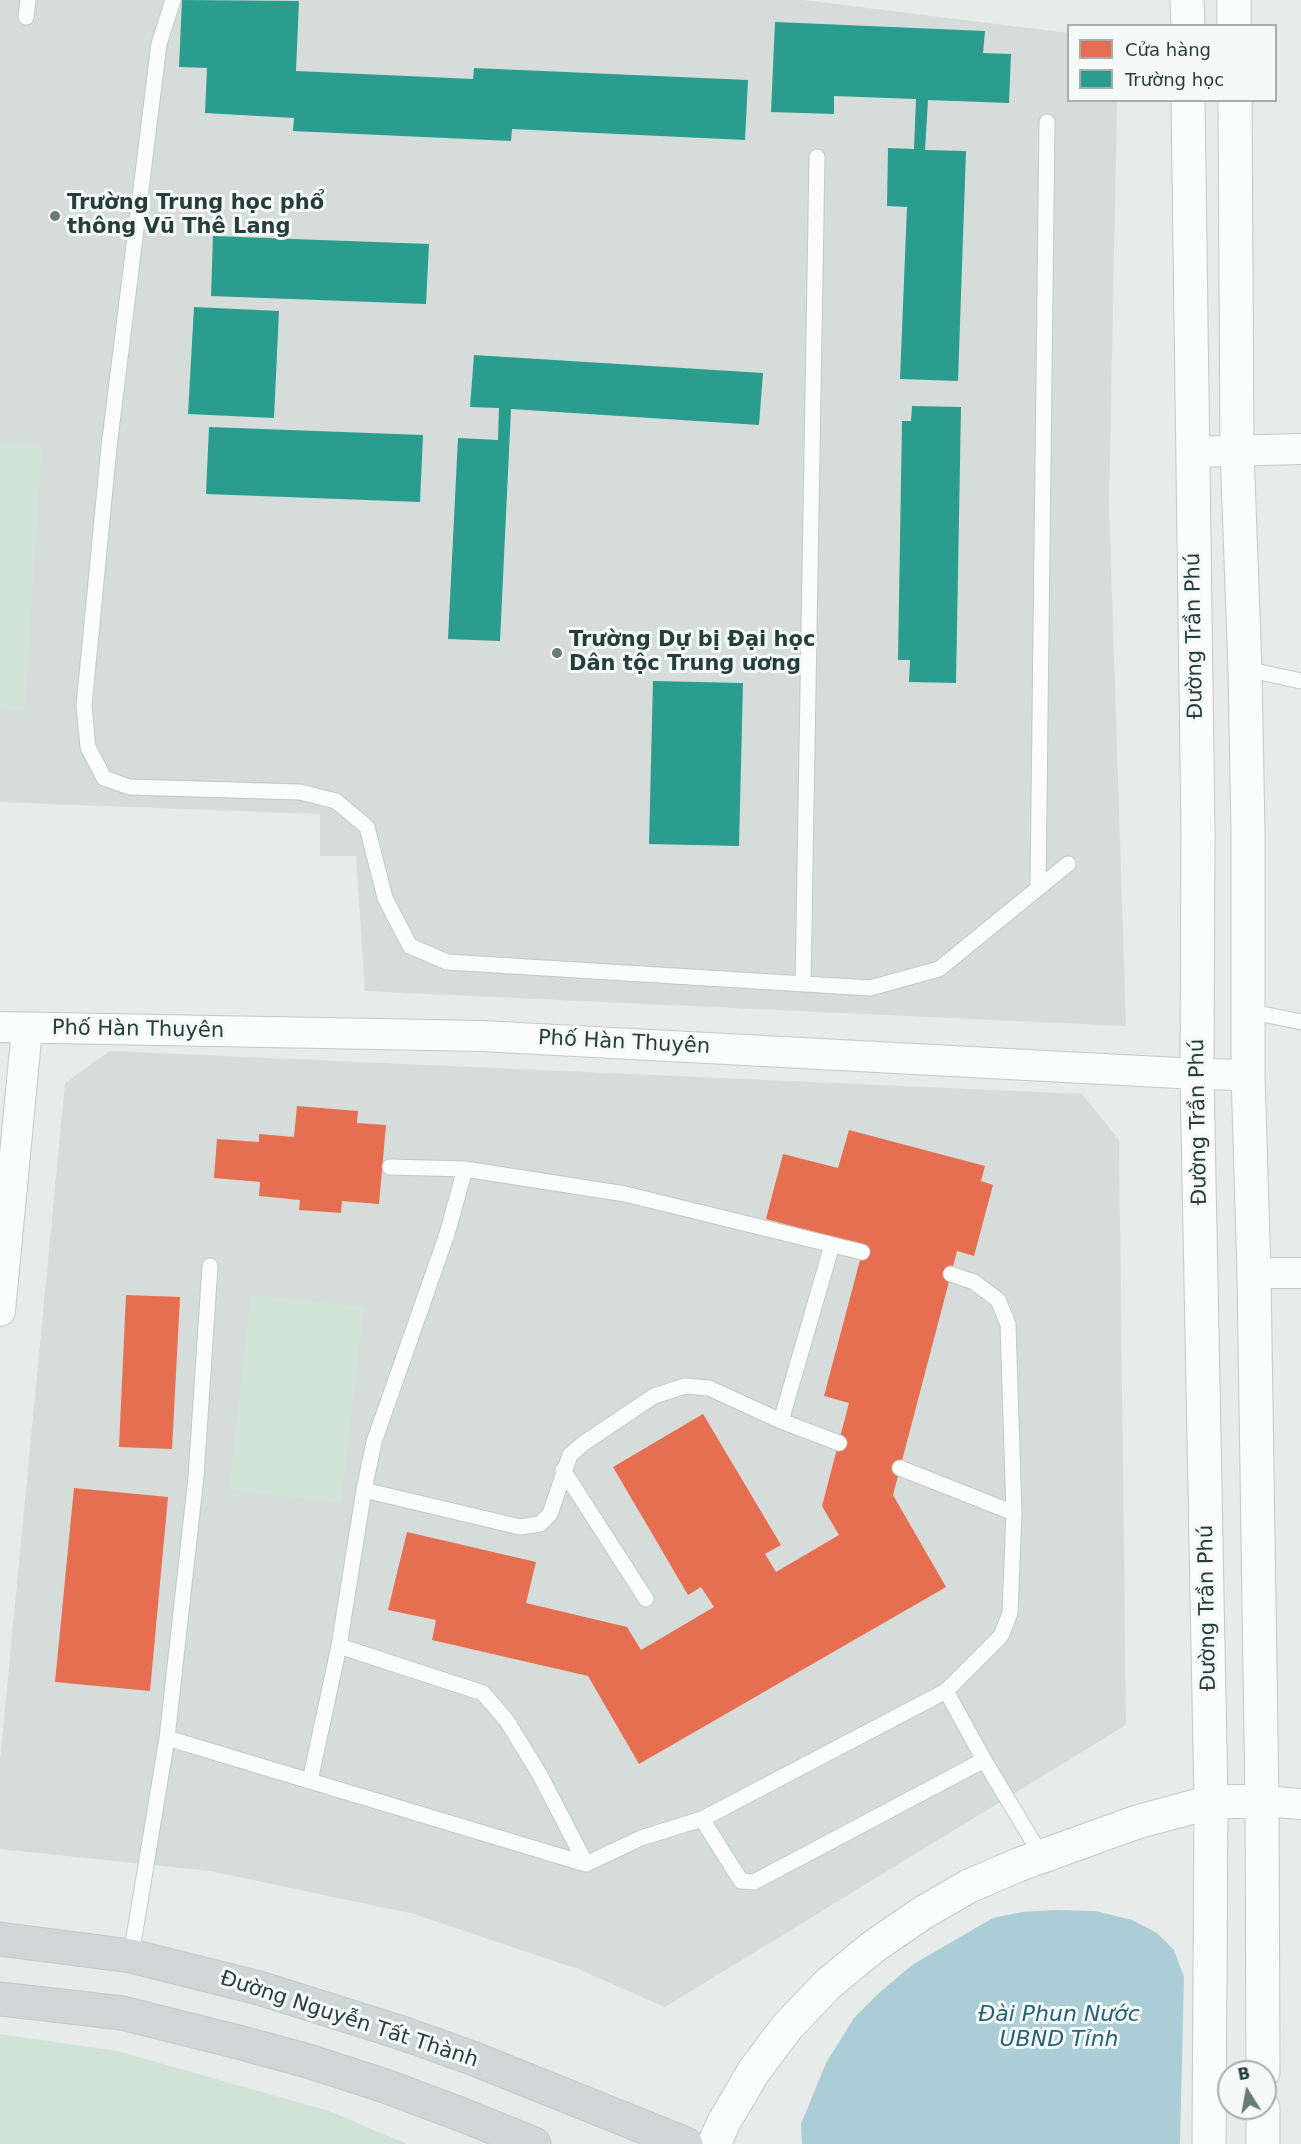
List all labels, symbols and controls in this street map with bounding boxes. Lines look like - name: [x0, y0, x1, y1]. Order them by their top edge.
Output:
- legend: [1067, 24, 1277, 102]
- text: Cửa hàng: [1125, 39, 1211, 60]
- text: Trường học: [1125, 69, 1224, 90]
- place label: Trường Trung học phổ thông Vũ Thê Lang: [67, 191, 324, 241]
- marker: Trường Trung học phổ thông Vũ Thê Lang: [48, 209, 62, 223]
- street label: Đường Trần Phú: [1181, 553, 1209, 719]
- place label: Trường Dự bị Đại học Dân tộc Trung ương: [569, 628, 815, 678]
- marker: Trường Dự bị Đại học Dân tộc Trung ương: [550, 646, 564, 660]
- street label: Phố Hàn Thuyên: [52, 1016, 224, 1044]
- street label: Phố Hàn Thuyên: [537, 1026, 711, 1060]
- street label: Đường Trần Phú: [1185, 1039, 1213, 1205]
- street label: Đường Trần Phú: [1194, 1525, 1222, 1691]
- street label: Đường Nguyễn Tất Thành: [217, 1966, 481, 2074]
- water label: Đài Phun Nước UBND Tỉnh: [978, 2002, 1140, 2054]
- north arrow: [1217, 2060, 1277, 2120]
- text: B: [1236, 2063, 1252, 2084]

